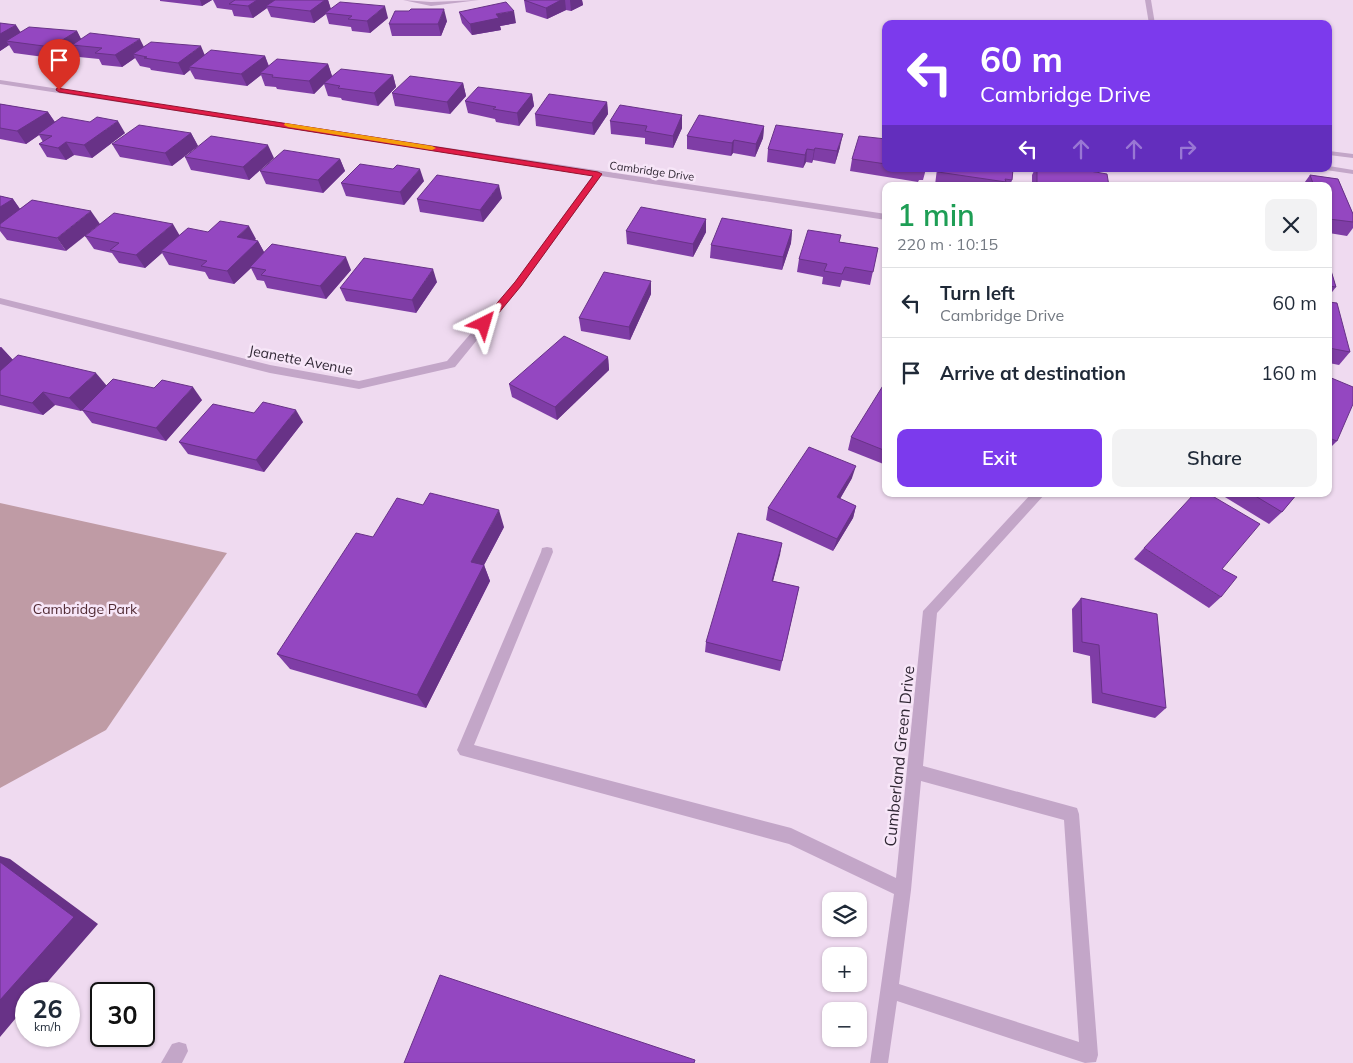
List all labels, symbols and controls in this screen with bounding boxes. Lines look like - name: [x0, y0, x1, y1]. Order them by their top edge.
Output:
- text: 60 m: [980, 37, 1063, 81]
- pin: [38, 39, 80, 90]
- icon: left: [897, 40, 962, 105]
- icon: arrive: [45, 46, 73, 74]
- text: Cambridge Drive: [980, 80, 1151, 108]
- icon: left: [1014, 135, 1042, 163]
- icon: ahead: [1067, 135, 1095, 163]
- icon: ahead: [1120, 135, 1148, 163]
- icon: right: [1173, 135, 1201, 163]
- street label: Cambridge Drive: [609, 158, 695, 184]
- text: 1 min: [897, 196, 975, 234]
- button: close: [1265, 199, 1317, 251]
- text: 220 m · 10:15: [897, 234, 998, 254]
- text: Turn left: [940, 281, 1015, 305]
- icon: left: [897, 289, 925, 317]
- text: 60 m: [1273, 291, 1317, 315]
- position arrow: [457, 297, 509, 349]
- text: Cambridge Drive: [940, 305, 1064, 325]
- street label: Jeanette Avenue: [247, 341, 355, 379]
- icon: arrive: [897, 359, 925, 387]
- text: Arrive at destination: [940, 361, 1126, 385]
- text: 160 m: [1261, 361, 1317, 385]
- button: Exit: [897, 429, 1102, 487]
- button: Share: [1112, 429, 1317, 487]
- park label: Cambridge Park: [33, 600, 138, 618]
- street label: Cumberland Green Drive: [880, 665, 918, 847]
- map controls: [822, 892, 867, 1047]
- button: layers: [822, 892, 867, 937]
- button: +: [822, 947, 867, 992]
- speed limit sign: 30: [90, 982, 155, 1047]
- text: 26: [32, 993, 63, 1024]
- button: −: [822, 1002, 867, 1047]
- text: km/h: [34, 1019, 61, 1034]

